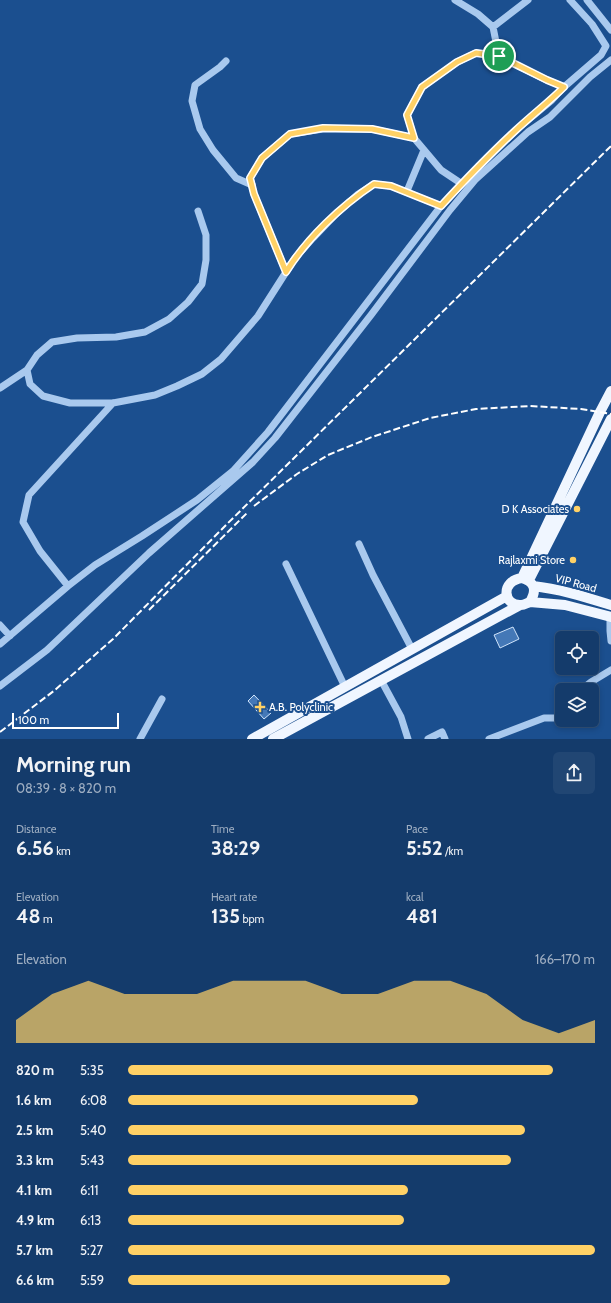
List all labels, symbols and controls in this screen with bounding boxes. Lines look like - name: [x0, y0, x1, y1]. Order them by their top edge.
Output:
- pin: [482, 39, 516, 73]
- icon: arrive: [488, 45, 510, 67]
- place label: D K Associates: [502, 502, 569, 516]
- marker: D K Associates: [572, 504, 582, 514]
- place label: Rajlaxmi Store: [498, 553, 565, 567]
- marker: Rajlaxmi Store: [568, 555, 578, 565]
- street label: VIP Road: [554, 571, 598, 595]
- map controls: [555, 631, 599, 727]
- button: locate: [555, 631, 599, 675]
- button: layers: [555, 683, 599, 727]
- place label: A.B. Polyclinic: [269, 700, 333, 714]
- marker: A.B. Polyclinic: [254, 701, 266, 713]
- scale bar: [12, 711, 119, 730]
- text: 100 m: [18, 713, 49, 727]
- text: Morning run: [16, 751, 131, 778]
- button: share: [553, 752, 595, 794]
- text: 08:39 · 8 × 820 m: [16, 780, 116, 796]
- text: Distance: [16, 822, 57, 836]
- text: Time: [211, 822, 234, 836]
- text: Pace: [406, 822, 428, 836]
- text: 6.56: [16, 836, 54, 860]
- text: 38:29: [211, 836, 260, 860]
- text: 5:52: [406, 836, 443, 860]
- text: km: [54, 844, 71, 858]
- text: /km: [443, 844, 463, 858]
- text: Elevation: [16, 890, 59, 904]
- text: Heart rate: [211, 890, 257, 904]
- text: kcal: [406, 890, 424, 904]
- text: 48: [16, 904, 41, 928]
- text: 135: [211, 904, 240, 928]
- text: 481: [406, 904, 438, 928]
- text: m: [41, 912, 53, 926]
- text: bpm: [240, 912, 264, 926]
- text: Elevation: [16, 951, 67, 967]
- text: 166–170 m: [535, 951, 595, 967]
- text: 820 m: [16, 1062, 54, 1078]
- text: 5:35: [80, 1062, 104, 1078]
- text: 1.6 km: [16, 1092, 52, 1108]
- text: 6:08: [80, 1092, 107, 1108]
- text: 2.5 km: [16, 1122, 53, 1138]
- text: 5:40: [80, 1122, 106, 1138]
- text: 3.3 km: [16, 1152, 53, 1168]
- text: 5:43: [80, 1152, 104, 1168]
- text: 4.1 km: [16, 1182, 52, 1198]
- text: 6:11: [80, 1182, 99, 1198]
- text: 4.9 km: [16, 1212, 55, 1228]
- text: 6:13: [80, 1212, 101, 1228]
- text: 5.7 km: [16, 1242, 53, 1258]
- text: 5:27: [80, 1242, 103, 1258]
- text: 6.6 km: [16, 1272, 54, 1288]
- text: 5:59: [80, 1272, 104, 1288]

